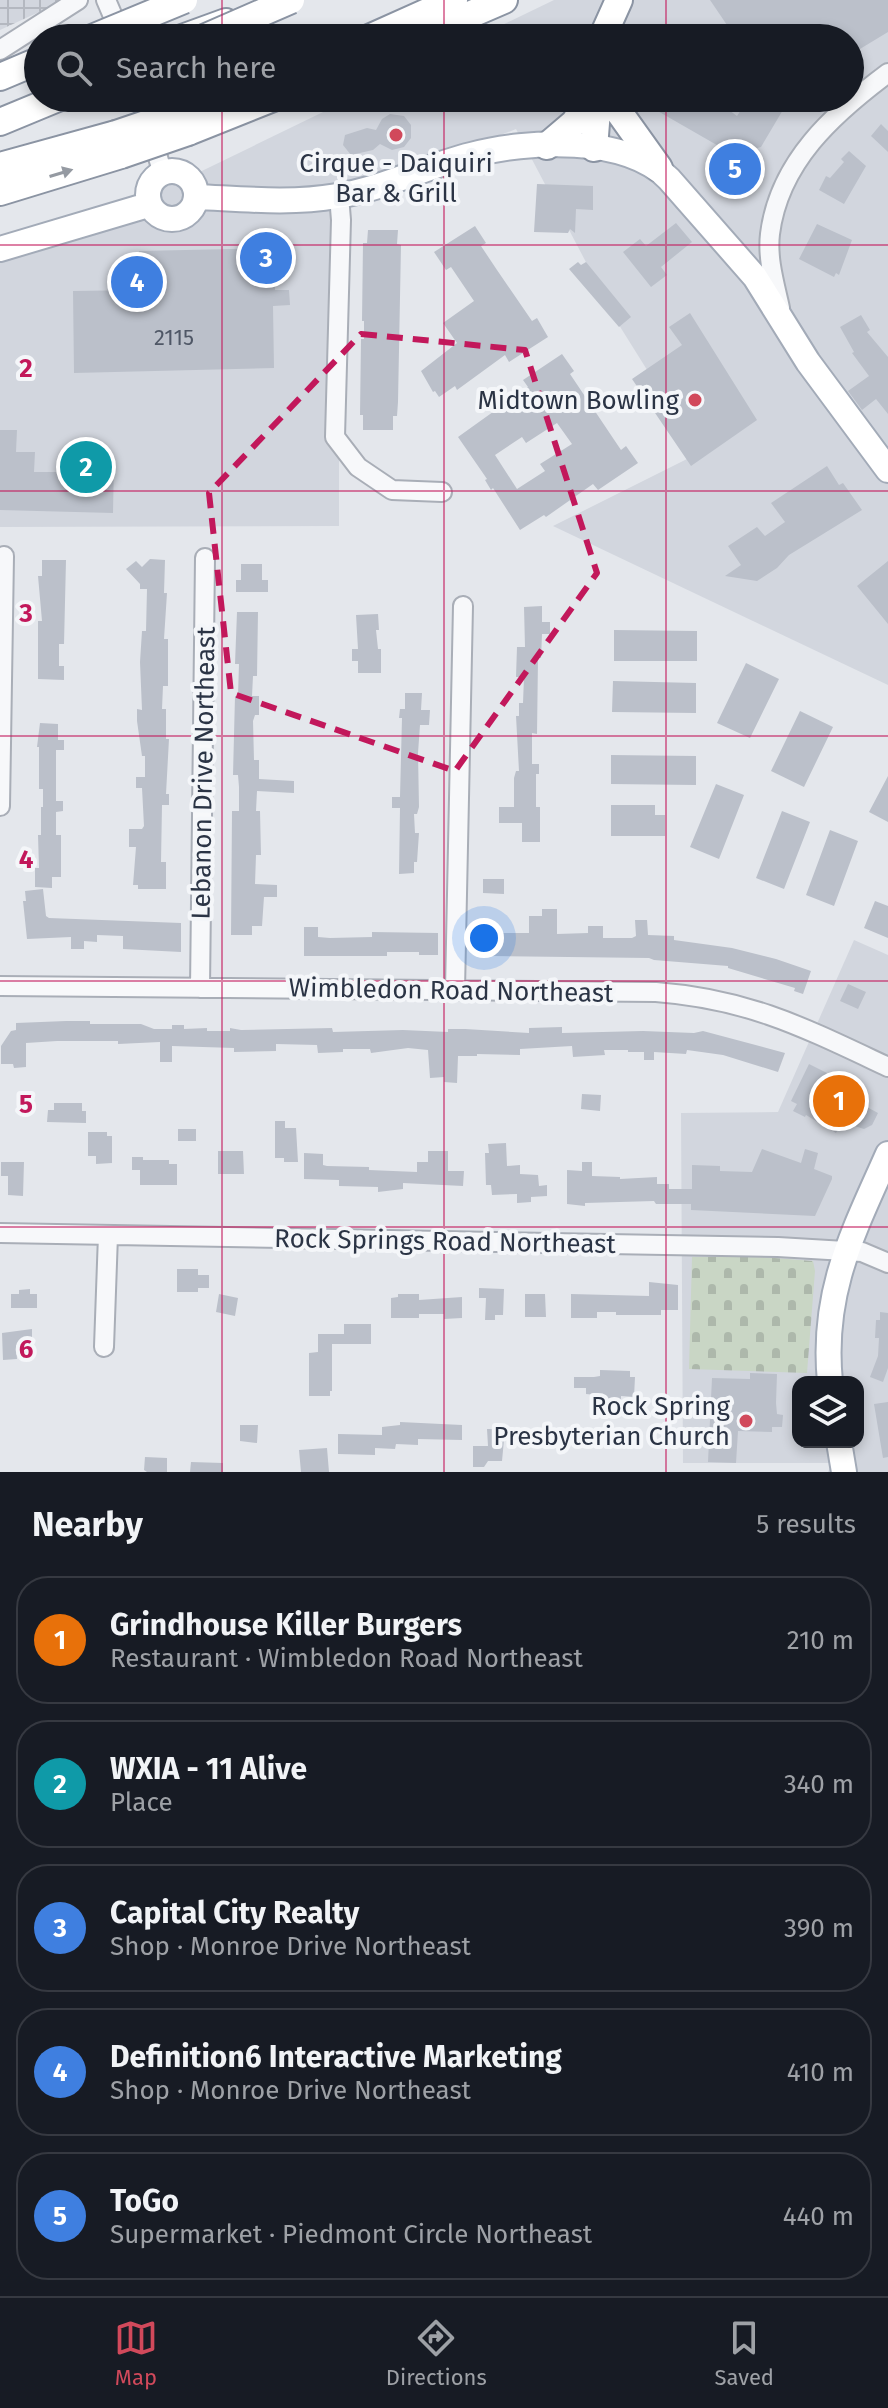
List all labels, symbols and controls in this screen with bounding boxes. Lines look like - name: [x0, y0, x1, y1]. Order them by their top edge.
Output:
- search box: [24, 24, 864, 112]
- icon: search: [52, 46, 96, 90]
- text: Search here: [116, 50, 276, 86]
- marker: Cirque - Daiquiri Bar & Grill: [387, 126, 405, 144]
- pin: 5: [709, 139, 761, 199]
- place label: Cirque - Daiquiri Bar & Grill: [299, 148, 493, 209]
- one-way arrow: [49, 166, 73, 179]
- pin: 3: [240, 228, 292, 288]
- pin: 4: [111, 252, 163, 312]
- house number: 2115: [154, 324, 194, 351]
- text: 2: [19, 353, 33, 384]
- place label: Midtown Bowling: [478, 385, 679, 416]
- marker: Midtown Bowling: [686, 391, 704, 409]
- pin: 2: [60, 437, 112, 497]
- text: 3: [18, 598, 33, 629]
- street label: Lebanon Drive Northeast: [185, 626, 222, 920]
- text: 4: [19, 844, 34, 875]
- your location: [464, 918, 504, 958]
- street label: Wimbledon Road Northeast: [288, 972, 614, 1009]
- pin: 1: [813, 1071, 865, 1131]
- text: 5: [19, 1089, 33, 1120]
- street label: Rock Springs Road Northeast: [274, 1223, 617, 1260]
- text: 6: [19, 1334, 34, 1365]
- map controls: [792, 1376, 864, 1448]
- button: layers: [792, 1376, 864, 1448]
- place label: Rock Spring Presbyterian Church: [493, 1391, 730, 1452]
- marker: Rock Spring Presbyterian Church: [737, 1412, 755, 1430]
- text: Nearby: [32, 1504, 143, 1545]
- text: 5 results: [756, 1509, 856, 1540]
- text: Grindhouse Killer Burgers: [110, 1607, 462, 1643]
- text: 1: [54, 1625, 66, 1656]
- text: 210 m: [787, 1625, 854, 1656]
- text: Restaurant · Wimbledon Road Northeast: [110, 1643, 583, 1674]
- text: WXIA - 11 Alive: [110, 1751, 307, 1787]
- text: 2: [53, 1769, 67, 1800]
- text: 340 m: [784, 1769, 854, 1800]
- text: Place: [110, 1787, 173, 1818]
- text: Capital City Realty: [110, 1895, 359, 1931]
- text: 3: [53, 1913, 67, 1944]
- text: 390 m: [784, 1913, 854, 1944]
- text: Shop · Monroe Drive Northeast: [110, 1931, 471, 1962]
- text: Definition6 Interactive Marketing: [110, 2039, 562, 2075]
- text: 4: [53, 2057, 67, 2088]
- text: 410 m: [787, 2057, 854, 2088]
- text: Shop · Monroe Drive Northeast: [110, 2075, 471, 2106]
- text: ToGo: [110, 2183, 179, 2219]
- text: 5: [53, 2201, 67, 2232]
- text: 440 m: [783, 2201, 854, 2232]
- text: Supermarket · Piedmont Circle Northeast: [110, 2219, 592, 2250]
- tab: Map: [114, 2316, 158, 2391]
- tab: Directions: [386, 2316, 487, 2391]
- tab: Saved: [715, 2316, 774, 2391]

